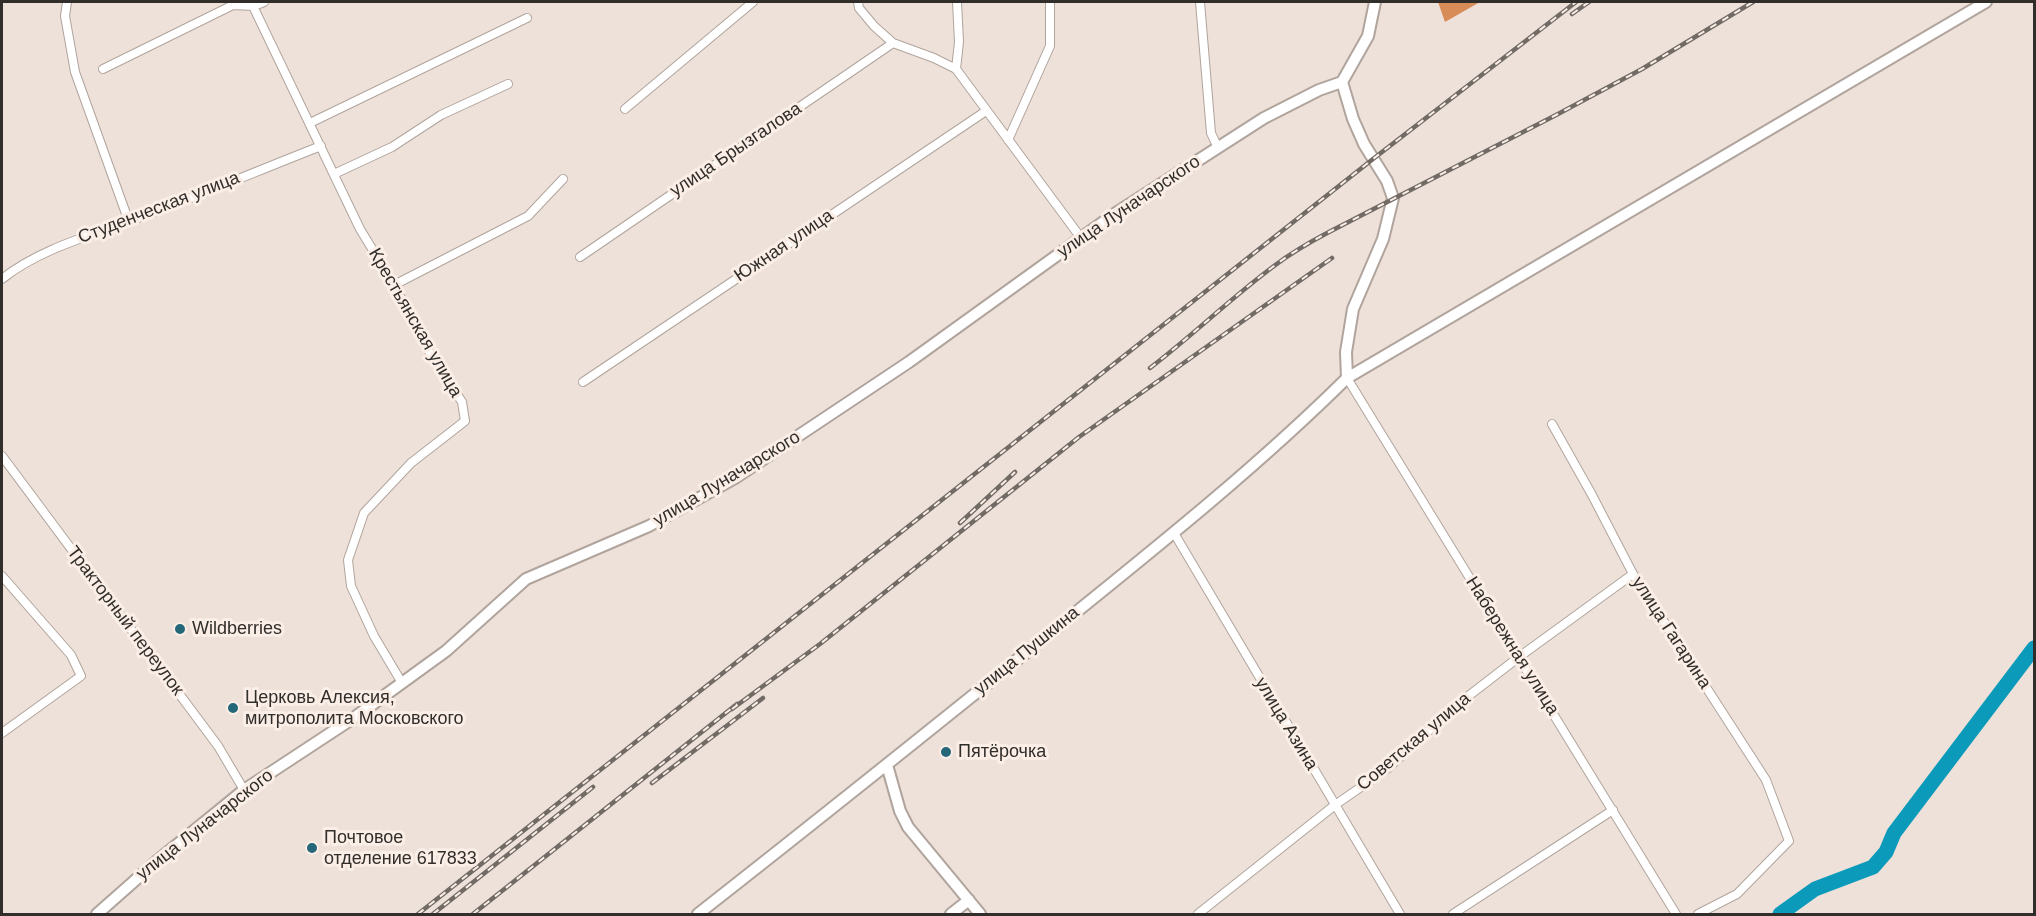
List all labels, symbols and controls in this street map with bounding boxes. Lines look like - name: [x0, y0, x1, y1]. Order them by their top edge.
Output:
- street label: улица Брызгалова: [666, 98, 806, 202]
- street label: улица Луначарского: [1053, 151, 1205, 263]
- street label: Студенческая улица: [75, 167, 243, 249]
- street label: Южная улица: [731, 205, 837, 287]
- street label: Крестьянская улица: [364, 245, 466, 401]
- street label: улица Луначарского: [650, 427, 804, 531]
- street label: Тракторный переулок: [62, 542, 188, 700]
- street label: Набережная улица: [1461, 573, 1563, 719]
- street label: улица Гагарина: [1627, 573, 1715, 693]
- street label: улица Пушкина: [970, 602, 1084, 700]
- place label: Wildberries: [192, 618, 282, 640]
- marker: Wildberries: [173, 622, 187, 636]
- street label: улица Азина: [1250, 674, 1322, 774]
- place label: Церковь Алексия, митрополита Московского: [245, 687, 464, 730]
- street label: Советская улица: [1353, 688, 1475, 796]
- marker: Церковь Алексия, митрополита Московского: [226, 701, 240, 715]
- place label: Пятёрочка: [958, 741, 1046, 763]
- marker: Пятёрочка: [939, 745, 953, 759]
- street label: улица Луначарского: [132, 765, 278, 885]
- place label: Почтовое отделение 617833: [324, 827, 477, 870]
- marker: Почтовое отделение 617833: [305, 841, 319, 855]

